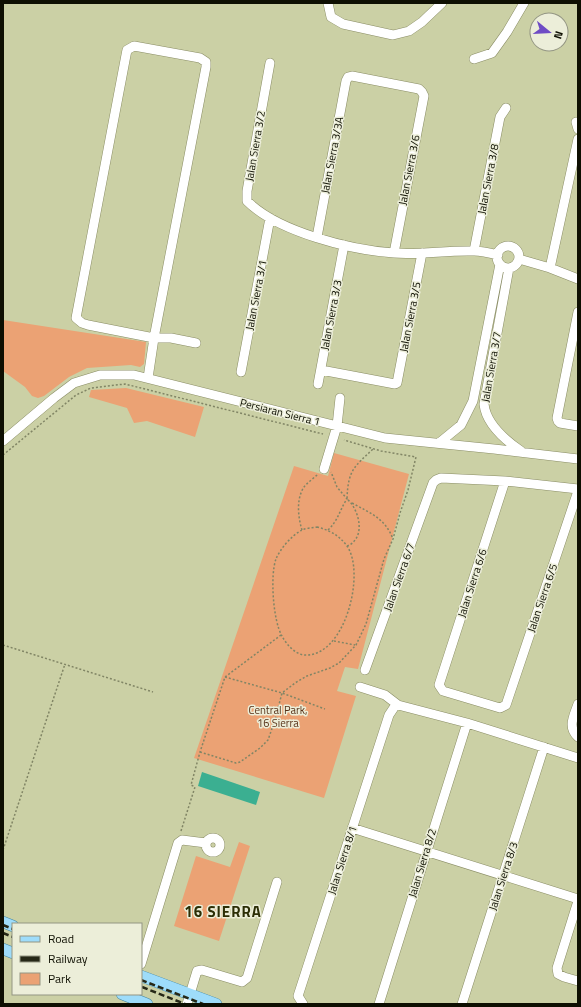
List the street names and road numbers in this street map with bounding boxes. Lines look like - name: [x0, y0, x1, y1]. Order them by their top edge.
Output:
- street label: Jalan Sierra 3/2: [241, 109, 269, 183]
- street label: Jalan Sierra 3/3A: [317, 115, 347, 195]
- street label: Jalan Sierra 3/6: [394, 133, 424, 207]
- street label: Jalan Sierra 3/8: [473, 142, 503, 216]
- street label: Jalan Sierra 3/1: [241, 258, 271, 332]
- street label: Jalan Sierra 3/3: [316, 278, 346, 352]
- street label: Jalan Sierra 3/5: [395, 280, 425, 354]
- street label: Jalan Sierra 3/7: [477, 330, 505, 404]
- street label: Persiaran Sierra 1: [238, 394, 322, 430]
- street label: Jalan Sierra 6/7: [379, 541, 419, 613]
- street label: Jalan Sierra 6/6: [453, 547, 491, 619]
- street label: Jalan Sierra 6/5: [523, 562, 561, 634]
- street label: Jalan Sierra 8/1: [323, 824, 361, 896]
- street label: Jalan Sierra 8/2: [404, 827, 440, 899]
- street label: Jalan Sierra 8/3: [484, 840, 522, 912]

